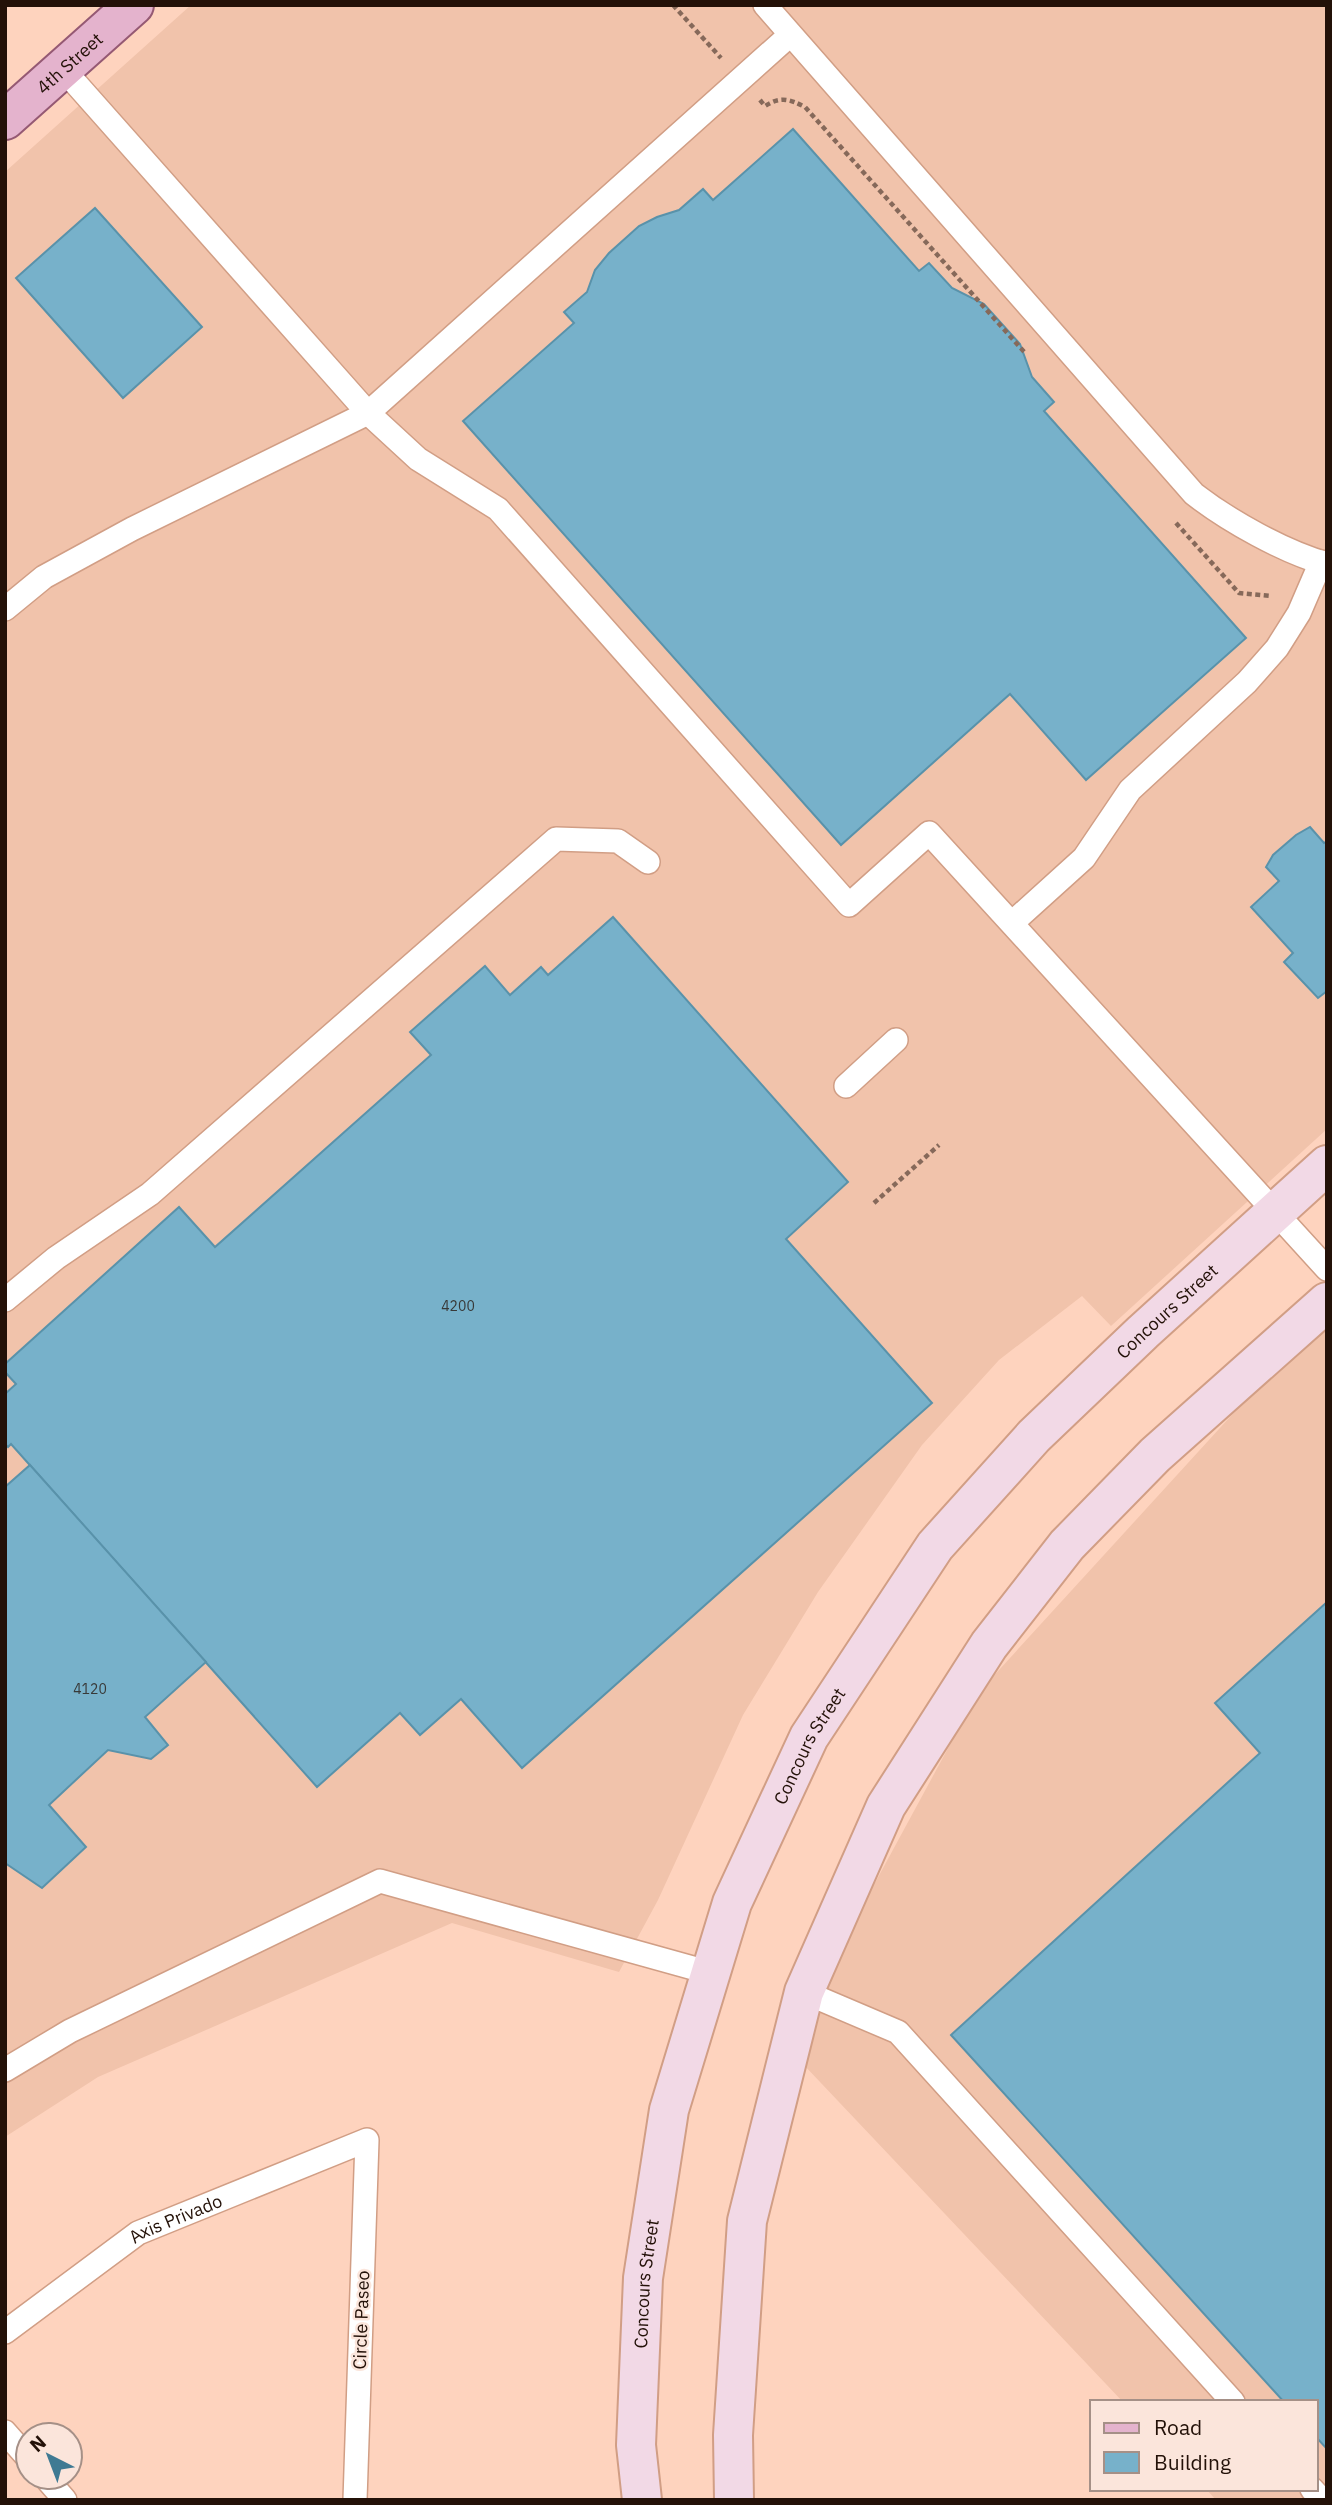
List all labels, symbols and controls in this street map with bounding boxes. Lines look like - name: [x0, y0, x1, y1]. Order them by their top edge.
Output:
- street label: 4th Street: [31, 27, 107, 98]
- street label: Concours Street: [1111, 1259, 1222, 1363]
- house number: 4200: [441, 1297, 475, 1315]
- house number: 4120: [73, 1680, 107, 1698]
- street label: Concours Street: [768, 1683, 850, 1808]
- street label: Axis Privado: [124, 2189, 225, 2248]
- street label: Concours Street: [629, 2217, 663, 2349]
- street label: Circle Paseo: [348, 2270, 374, 2370]
- legend: [1090, 2400, 1318, 2491]
- text: Road: [1154, 2413, 1202, 2441]
- north arrow: [14, 2421, 84, 2491]
- text: N: [24, 2430, 51, 2457]
- text: Building: [1154, 2448, 1231, 2476]

